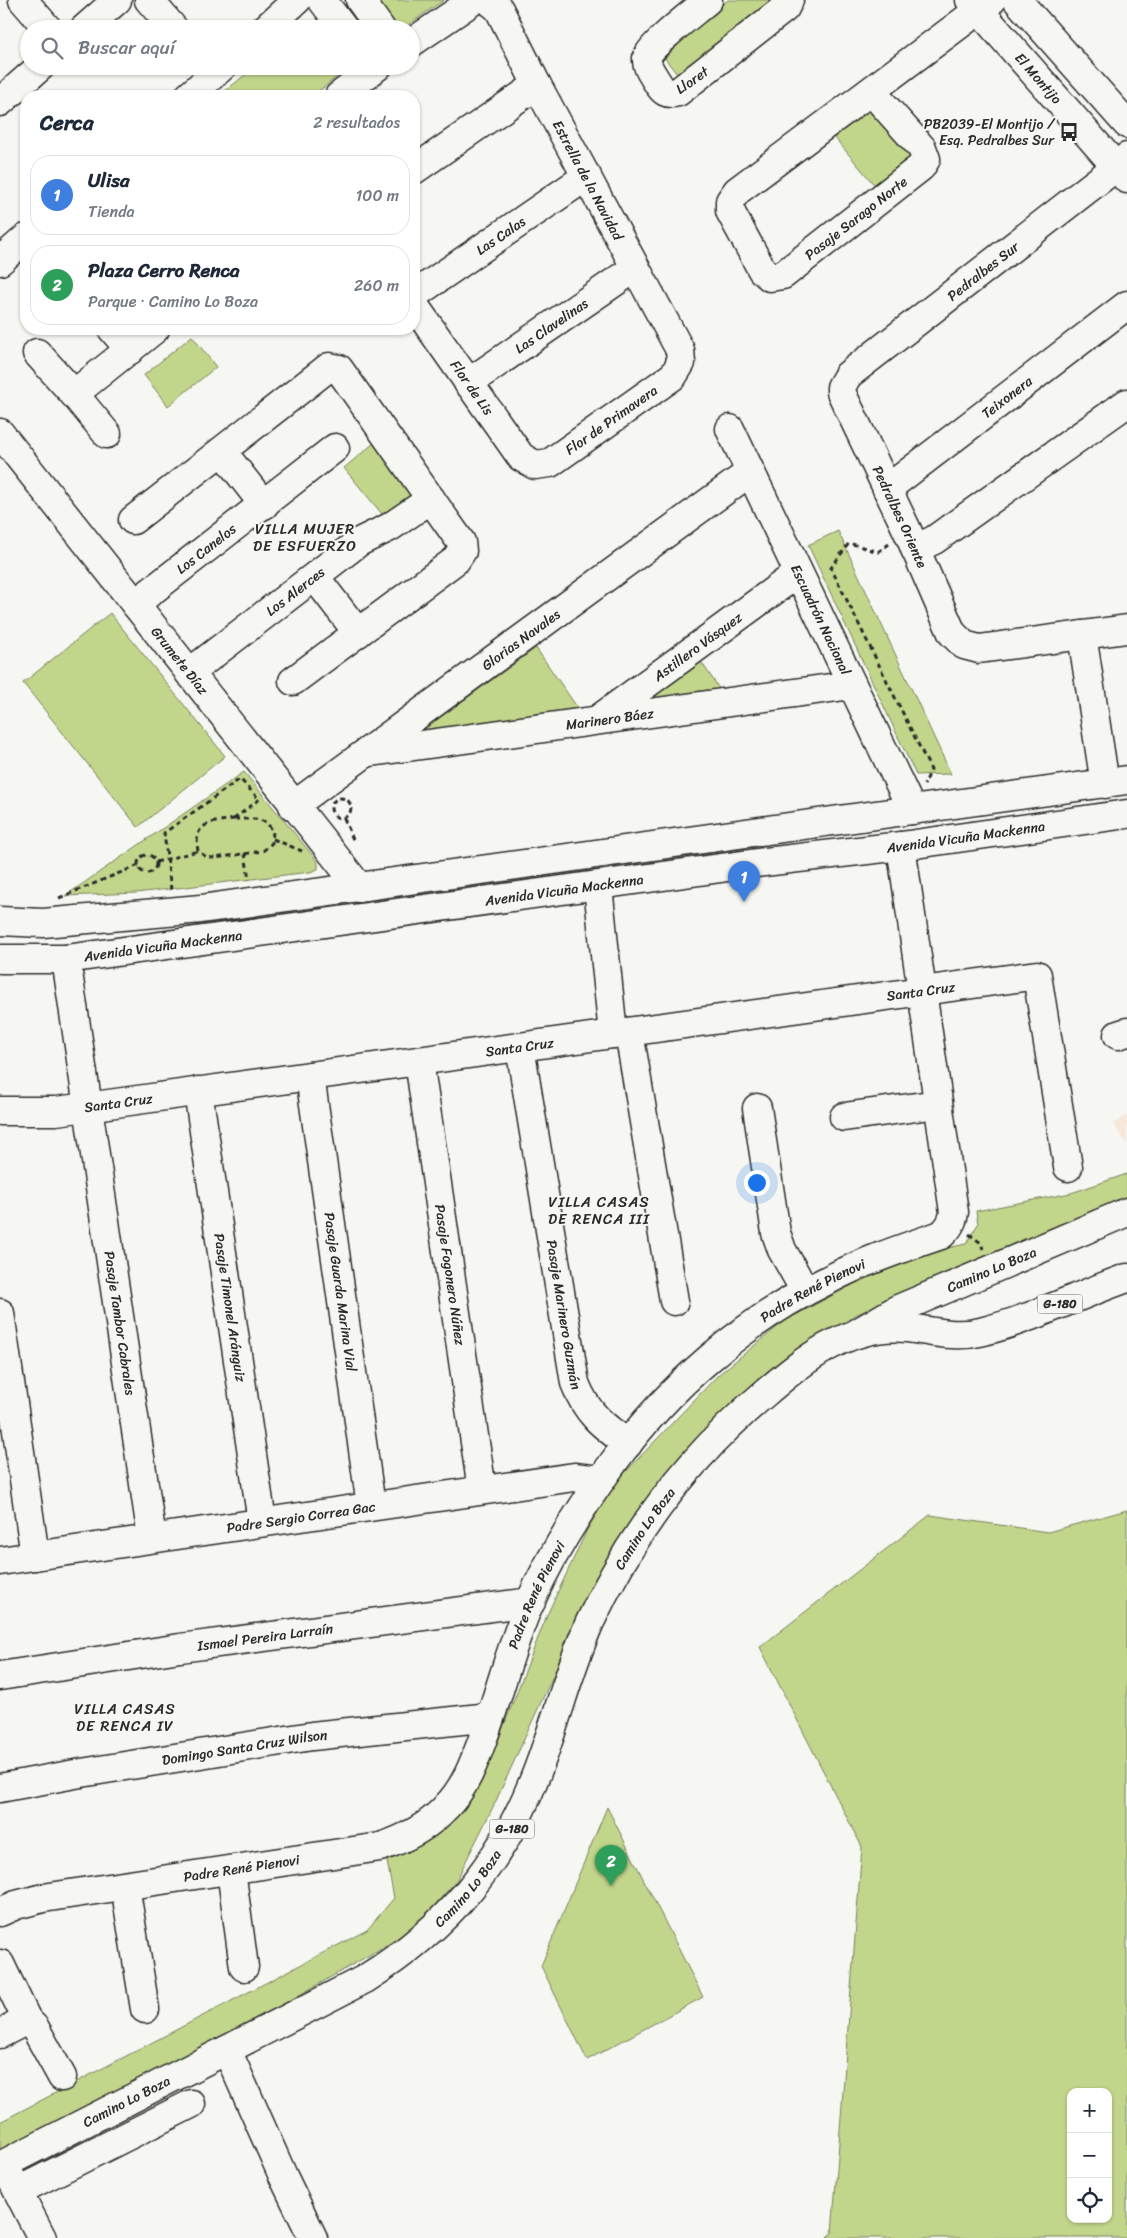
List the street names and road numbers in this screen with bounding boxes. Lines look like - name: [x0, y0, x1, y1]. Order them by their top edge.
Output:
- street label: El Montijo: [1008, 47, 1068, 110]
- street label: Lloret: [670, 59, 715, 101]
- street label: Estrella de la Navidad: [545, 116, 631, 246]
- street label: Pasaje Sarago Norte: [799, 170, 913, 267]
- street label: Las Calas: [471, 210, 531, 262]
- street label: Pedralbes Sur: [942, 234, 1026, 308]
- street label: Las Clavelinas: [509, 292, 594, 360]
- street label: Flor de Lis: [443, 355, 500, 421]
- street label: Teixonera: [976, 369, 1039, 425]
- street label: Flor de Primavera: [560, 379, 663, 462]
- street label: Pedralbes Oriente: [865, 461, 934, 572]
- street label: Los Canelos: [170, 517, 243, 581]
- street label: Los Alerces: [260, 560, 331, 623]
- street label: Escuadrón Nacional: [783, 560, 858, 680]
- street label: Glorias Navales: [476, 602, 566, 677]
- street label: Astillero Vásquez: [647, 605, 748, 689]
- street label: Grumete Díaz: [144, 621, 215, 701]
- street label: Marinero Báez: [564, 701, 656, 738]
- street label: Avenida Vicuña Mackenna: [884, 814, 1047, 861]
- street label: Avenida Vicuña Mackenna: [483, 867, 645, 914]
- street label: Avenida Vicuña Mackenna: [81, 923, 244, 970]
- street label: Santa Cruz: [885, 974, 957, 1009]
- street label: Santa Cruz: [484, 1030, 556, 1065]
- street label: Santa Cruz: [83, 1086, 155, 1120]
- street label: Pasaje Fogonero Núñez: [427, 1203, 473, 1347]
- street label: Pasaje Guarda Marina Vial: [316, 1211, 364, 1374]
- street label: Pasaje Timonel Aránguiz: [206, 1232, 253, 1384]
- street label: Pasaje Marinero Guzmán: [539, 1238, 589, 1394]
- street label: Camino Lo Boza: [943, 1240, 1041, 1300]
- street label: Pasaje Tambor Cabrales: [97, 1249, 143, 1397]
- street label: Padre René Pienovi: [755, 1251, 871, 1329]
- road number: G-180: [1038, 1295, 1082, 1314]
- street label: Camino Lo Boza: [608, 1482, 682, 1575]
- street label: Padre Sergio Correa Gac: [225, 1494, 377, 1541]
- street label: Padre René Pienovi: [501, 1535, 573, 1653]
- street label: Ismael Pereira Larraín: [195, 1616, 335, 1659]
- street label: Domingo Santa Cruz Wilson: [160, 1722, 329, 1773]
- road number: G-180: [490, 1820, 534, 1838]
- street label: Camino Lo Boza: [428, 1845, 508, 1934]
- street label: Padre René Pienovi: [182, 1847, 302, 1890]
- street label: Camino Lo Boza: [78, 2069, 175, 2135]

